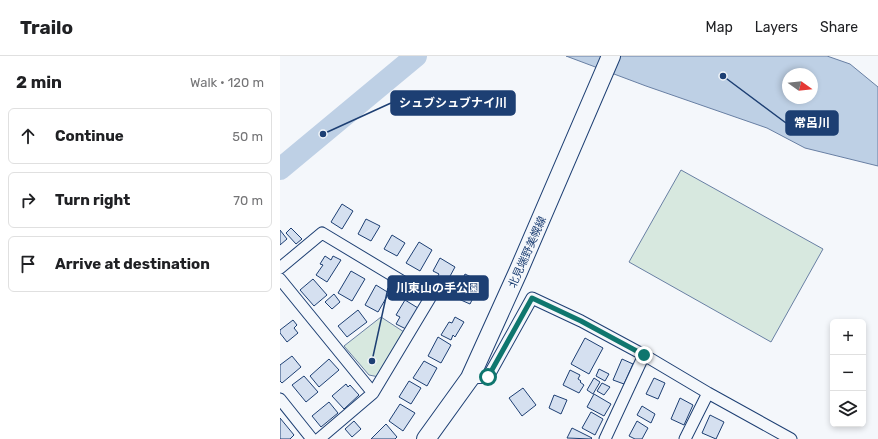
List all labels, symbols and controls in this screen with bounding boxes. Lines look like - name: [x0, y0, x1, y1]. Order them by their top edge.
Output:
- text: Trailo: [20, 16, 73, 39]
- text: Map: [706, 19, 733, 36]
- text: Layers: [755, 19, 798, 36]
- text: Share: [820, 19, 858, 36]
- north arrow: [782, 68, 818, 104]
- text: 2 min: [16, 72, 62, 92]
- text: Walk · 120 m: [190, 75, 264, 90]
- callout: シュブシュブナイ川: [391, 91, 515, 115]
- text: シュブシュブナイ川: [399, 96, 507, 110]
- callout: 常呂川: [786, 111, 838, 135]
- text: 常呂川: [794, 116, 830, 130]
- icon: ahead: [17, 125, 39, 147]
- text: Continue: [55, 127, 124, 145]
- text: 50 m: [232, 129, 263, 144]
- icon: right: [17, 189, 39, 211]
- text: Turn right: [55, 191, 130, 209]
- text: 70 m: [233, 193, 263, 208]
- street label: 北見端野美幌線: [506, 214, 549, 290]
- icon: arrive: [17, 253, 39, 275]
- text: Arrive at destination: [55, 255, 210, 273]
- callout: 川東山の手公園: [388, 276, 488, 300]
- text: 川東山の手公園: [396, 281, 480, 295]
- map controls: [830, 319, 866, 427]
- button: +: [830, 319, 866, 355]
- route end: [635, 346, 653, 364]
- button: −: [830, 355, 866, 391]
- route start: [479, 368, 497, 386]
- button: layers: [830, 391, 866, 427]

